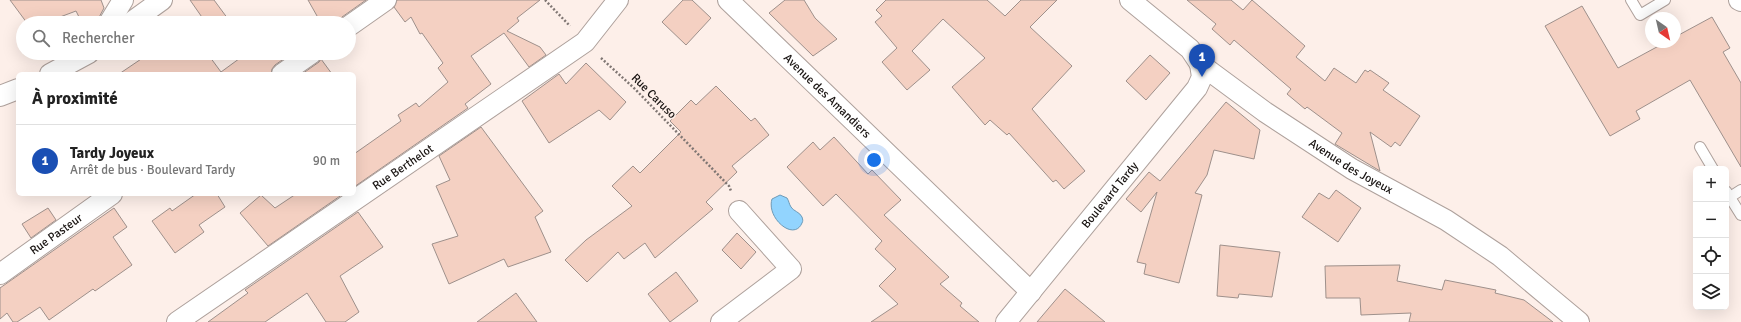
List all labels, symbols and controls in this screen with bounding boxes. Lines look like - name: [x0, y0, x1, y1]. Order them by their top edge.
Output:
- north arrow: [1645, 12, 1681, 48]
- search box: [16, 16, 356, 60]
- icon: search: [30, 27, 52, 49]
- text: Rechercher: [62, 29, 135, 47]
- pin: 1: [1189, 44, 1215, 77]
- street label: Avenue des Amandiers: [780, 51, 874, 142]
- street label: Rue Caruso: [628, 71, 679, 122]
- text: À proximité: [32, 88, 118, 109]
- street label: Avenue des Joyeux: [1306, 136, 1396, 198]
- street label: Rue Berthelot: [370, 141, 437, 194]
- text: Tardy Joyeux: [70, 144, 154, 162]
- your location: [864, 150, 884, 170]
- text: 1: [41, 153, 49, 169]
- text: 90 m: [313, 153, 340, 169]
- street label: Boulevard Tardy: [1078, 159, 1142, 232]
- text: Arrêt de bus · Boulevard Tardy: [70, 162, 235, 178]
- map controls: [1693, 166, 1729, 310]
- button: +: [1693, 166, 1729, 202]
- button: −: [1693, 202, 1729, 238]
- street label: Rue Pasteur: [27, 210, 86, 258]
- button: locate: [1693, 238, 1729, 274]
- button: layers: [1693, 274, 1729, 310]

